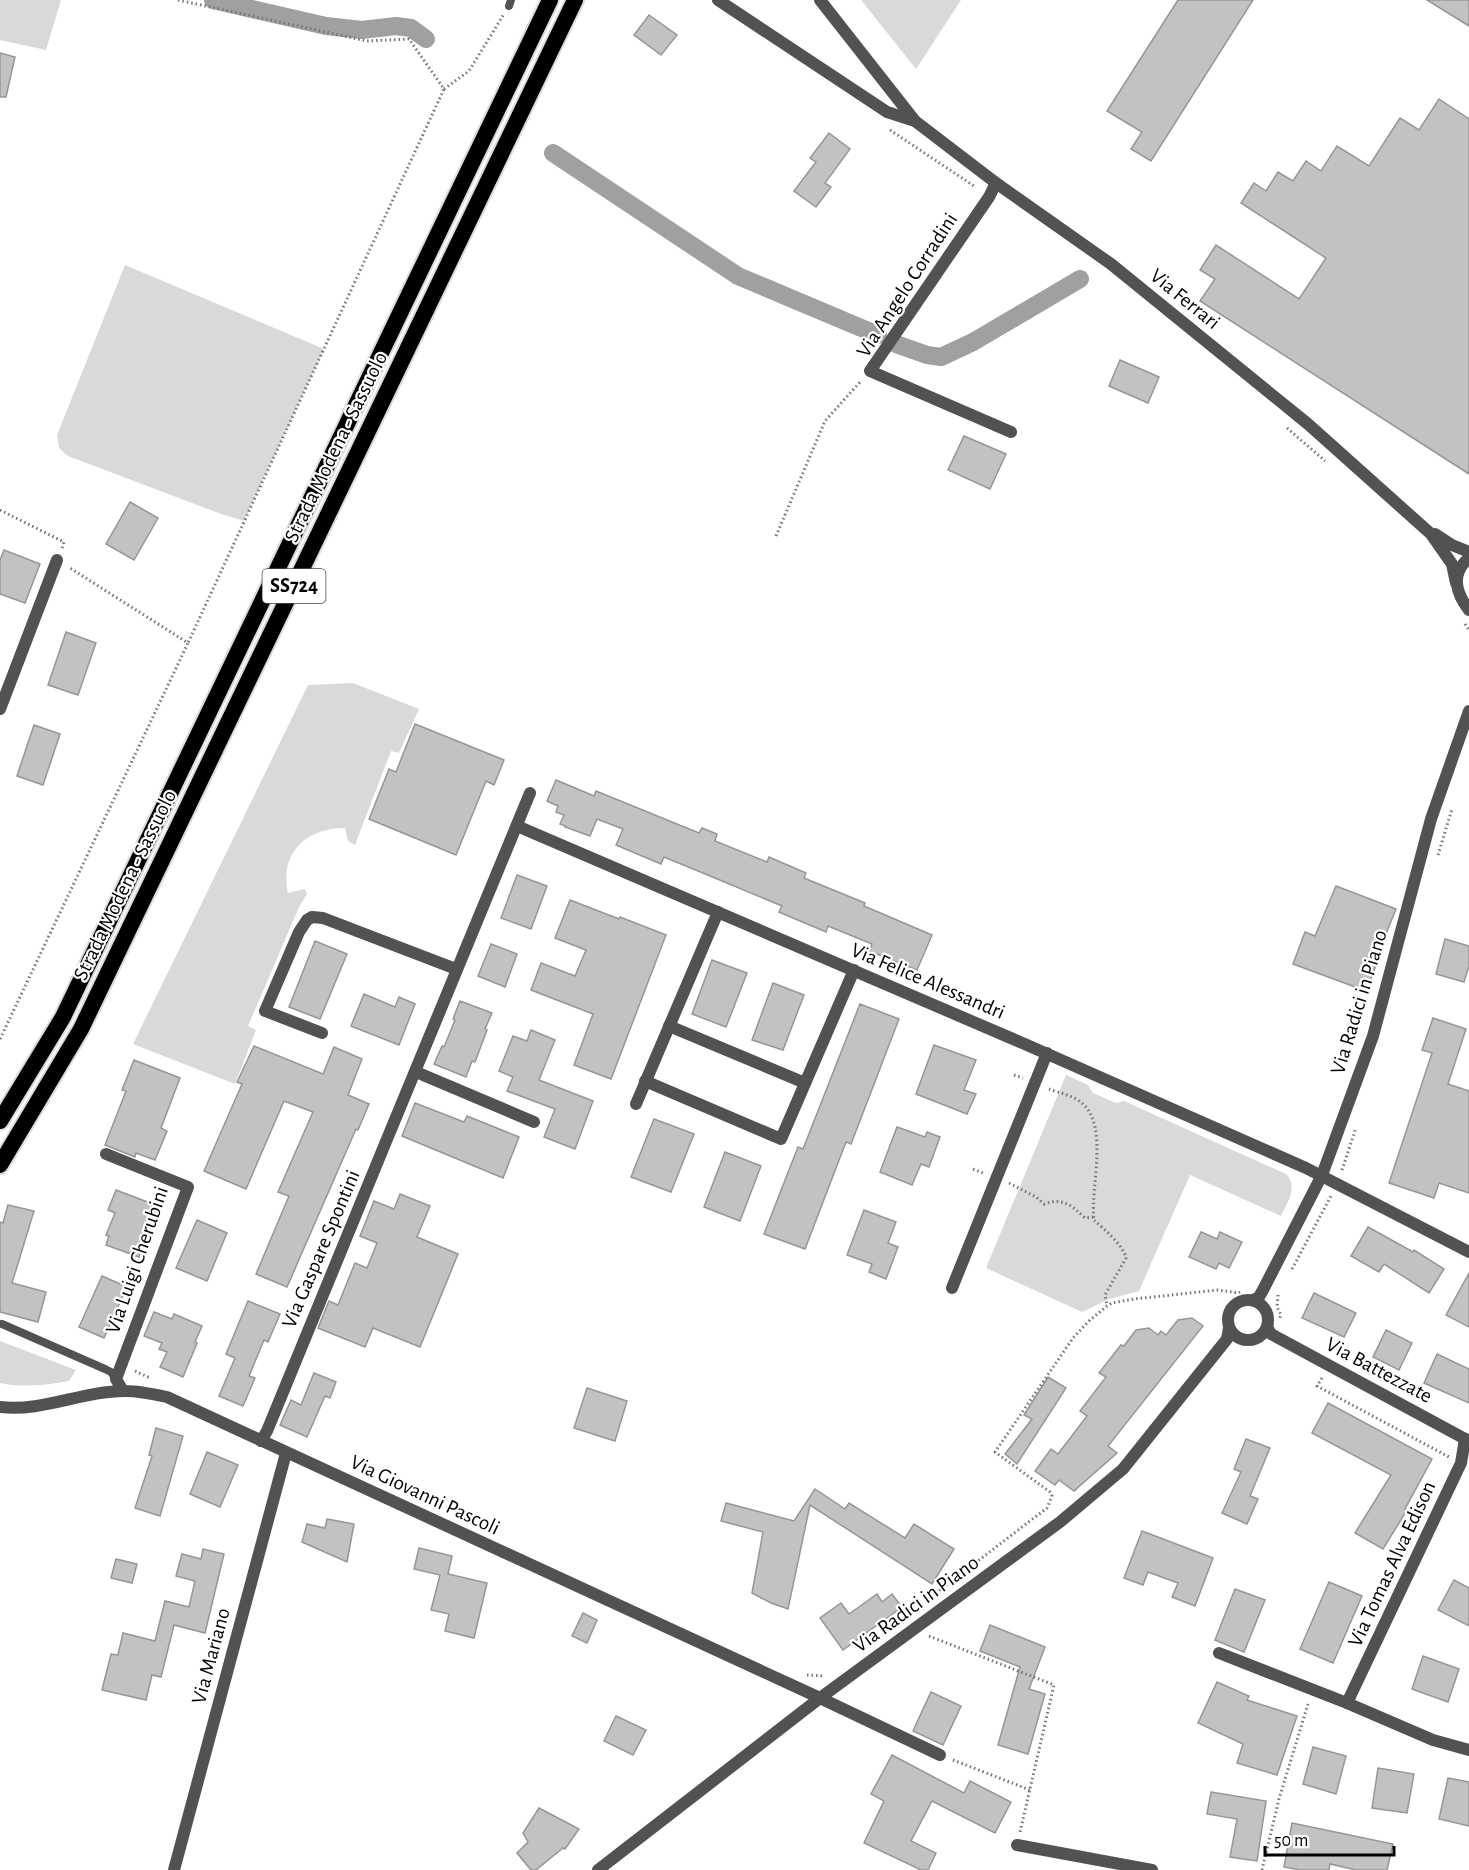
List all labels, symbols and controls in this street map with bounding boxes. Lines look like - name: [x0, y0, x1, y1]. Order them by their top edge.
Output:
- street label: Via Angelo Corradini: [853, 209, 961, 361]
- street label: Via Ferrari: [1146, 265, 1224, 333]
- street label: Strada Modena - Sassuolo: [281, 348, 391, 546]
- road number: SS724: [262, 569, 326, 603]
- street label: Strada Modena - Sassuolo: [70, 786, 180, 984]
- street label: Via Radici in Piano: [1327, 927, 1391, 1077]
- street label: Via Felice Alessandri: [848, 939, 1008, 1023]
- street label: Via Gaspare Spontini: [278, 1167, 364, 1331]
- street label: Via Luigi Cherubini: [102, 1184, 172, 1336]
- street label: Via Battezzate: [1322, 1333, 1436, 1407]
- street label: Via Giovanni Pascoli: [347, 1451, 503, 1539]
- street label: Via Tomas Alva Edison: [1344, 1478, 1440, 1650]
- street label: Via Radici in Piano: [849, 1552, 983, 1656]
- street label: Via Mariano: [188, 1606, 234, 1706]
- scale bar: [1265, 1819, 1394, 1857]
- text: 50 m: [1274, 1832, 1308, 1850]

